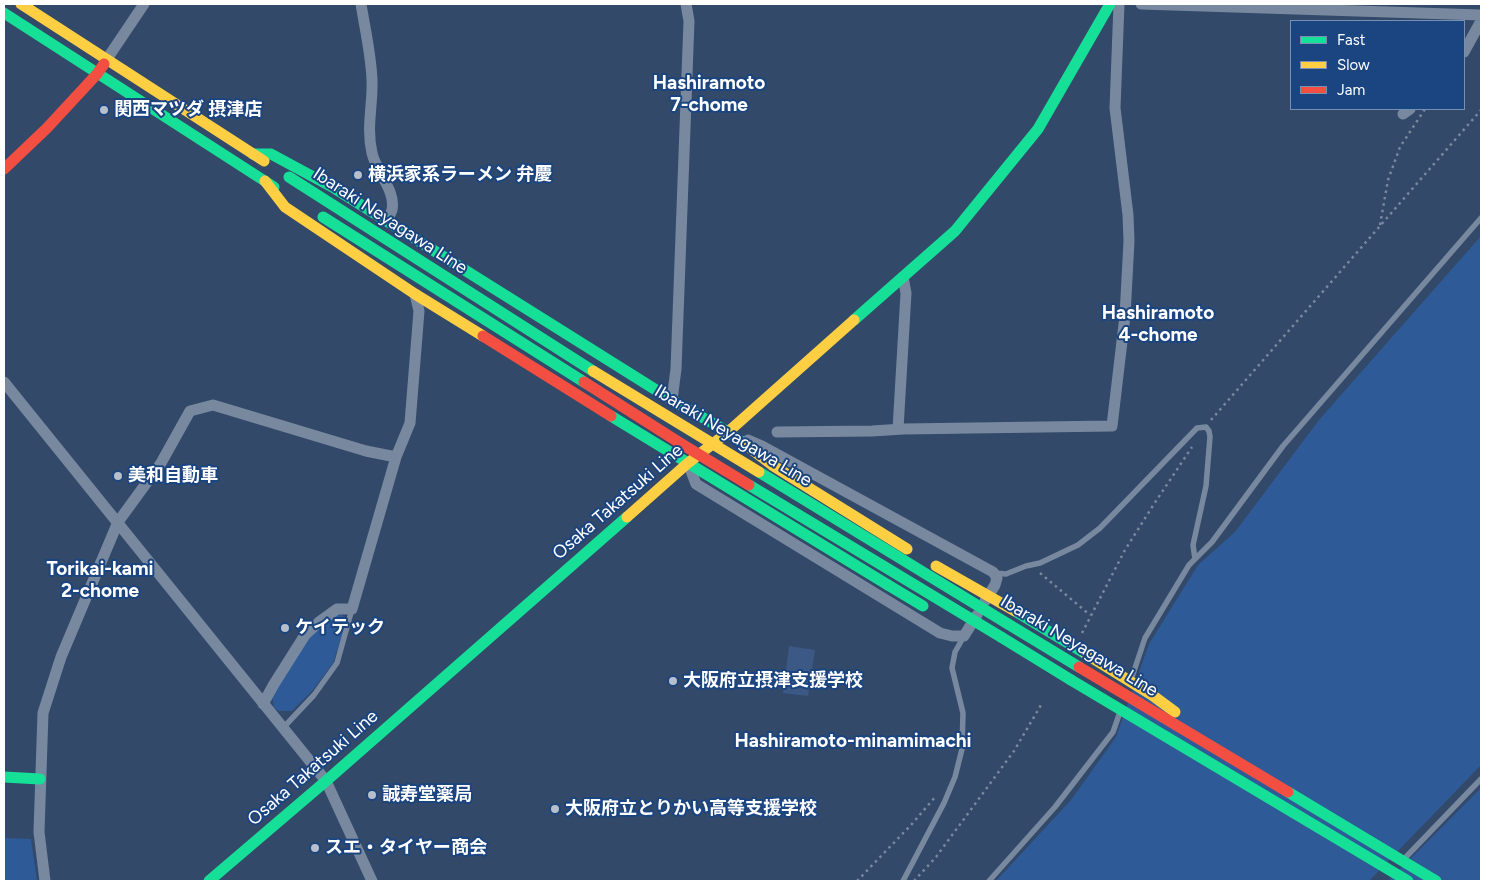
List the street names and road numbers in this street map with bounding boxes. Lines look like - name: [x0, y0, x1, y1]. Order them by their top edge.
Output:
- street label: Ibaraki Neyagawa Line: [309, 163, 471, 279]
- street label: Ibaraki Neyagawa Line: [650, 380, 816, 492]
- street label: Osaka Takatsuki Line: [548, 440, 688, 564]
- street label: Ibaraki Neyagawa Line: [996, 590, 1162, 702]
- street label: Osaka Takatsuki Line: [243, 706, 383, 830]

